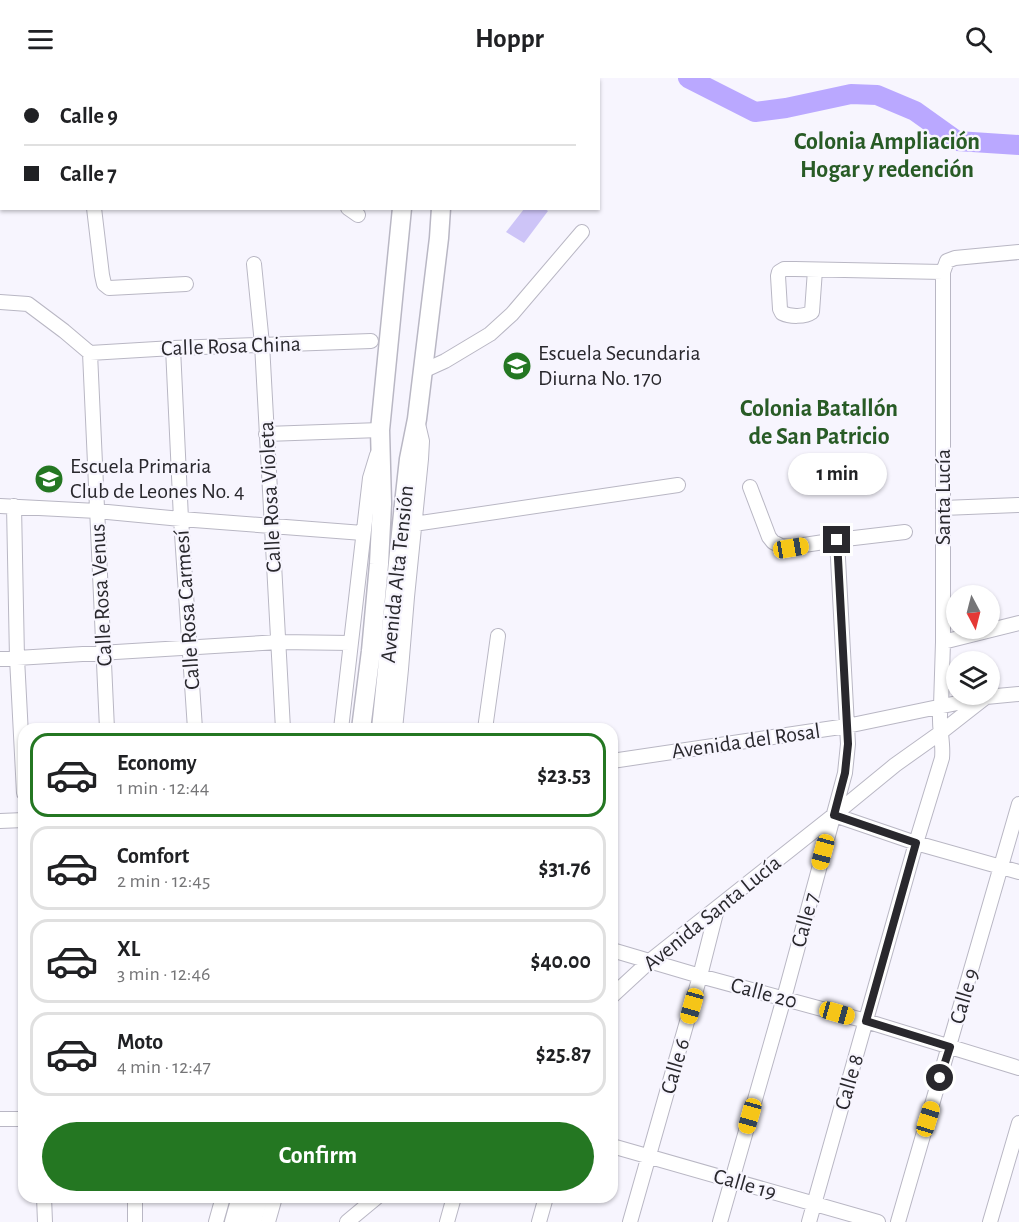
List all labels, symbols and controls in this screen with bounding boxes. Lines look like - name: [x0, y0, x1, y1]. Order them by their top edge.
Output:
- icon: menu: [24, 23, 57, 56]
- icon: search: [962, 23, 995, 56]
- text: Hoppr: [475, 25, 544, 52]
- text: Calle 9: [60, 105, 118, 127]
- district label: Colonia Ampliación Hogar y redención: [794, 130, 980, 182]
- text: Calle 7: [60, 163, 117, 185]
- street label: Calle Rosa China: [161, 333, 301, 359]
- place label: Escuela Secundaria Diurna No. 170: [538, 342, 701, 389]
- school or university icon: Escuela Secundaria Diurna No. 170: [501, 350, 533, 382]
- district label: Colonia Batallón de San Patricio: [740, 397, 898, 449]
- street label: Calle Rosa Violeta: [255, 421, 285, 573]
- street label: Santa Lucía: [932, 449, 954, 545]
- callout: 1 min: [788, 453, 886, 495]
- place label: Escuela Primaria Club de Leones No. 4: [70, 455, 245, 502]
- school or university icon: Escuela Primaria Club de Leones No. 4: [33, 463, 65, 495]
- text: 1 min: [816, 464, 859, 484]
- street label: Avenida Alta Tensión: [377, 484, 417, 664]
- street label: Calle Rosa Venus: [86, 523, 116, 667]
- route end: [823, 526, 850, 553]
- street label: Calle Rosa Carmesí: [170, 529, 204, 691]
- car: [772, 536, 810, 560]
- north arrow: [946, 585, 1000, 639]
- map controls: [946, 585, 1000, 705]
- button: layers: [946, 651, 1000, 705]
- street label: Avenida del Rosal: [670, 720, 822, 762]
- icon: car: [45, 748, 99, 802]
- text: Economy: [117, 752, 197, 774]
- text: $23.53: [537, 764, 591, 786]
- text: 1 min · 12:44: [117, 778, 209, 798]
- car: [810, 832, 836, 872]
- icon: car: [45, 841, 99, 895]
- text: Comfort: [117, 845, 189, 867]
- street label: Avenida Santa Lucía: [639, 851, 785, 975]
- text: $31.76: [539, 857, 591, 879]
- text: 2 min · 12:45: [117, 871, 210, 891]
- street label: Calle 7: [787, 890, 823, 950]
- icon: car: [45, 934, 99, 988]
- text: XL: [117, 938, 140, 960]
- text: $40.00: [531, 950, 591, 972]
- text: 3 min · 12:46: [117, 964, 210, 984]
- street label: Calle 9: [946, 966, 982, 1026]
- street label: Calle 20: [728, 974, 800, 1012]
- car: [678, 986, 706, 1026]
- car: [817, 999, 857, 1027]
- icon: car: [45, 1027, 99, 1081]
- text: Moto: [117, 1031, 163, 1053]
- street label: Calle 6: [657, 1036, 693, 1096]
- text: $25.87: [536, 1043, 591, 1065]
- street label: Calle 8: [831, 1052, 867, 1112]
- text: 4 min · 12:47: [117, 1057, 211, 1077]
- route start: [926, 1064, 953, 1091]
- car: [736, 1096, 764, 1136]
- car: [914, 1099, 942, 1139]
- button: Confirm: [42, 1122, 594, 1191]
- street label: Calle 19: [711, 1165, 779, 1203]

